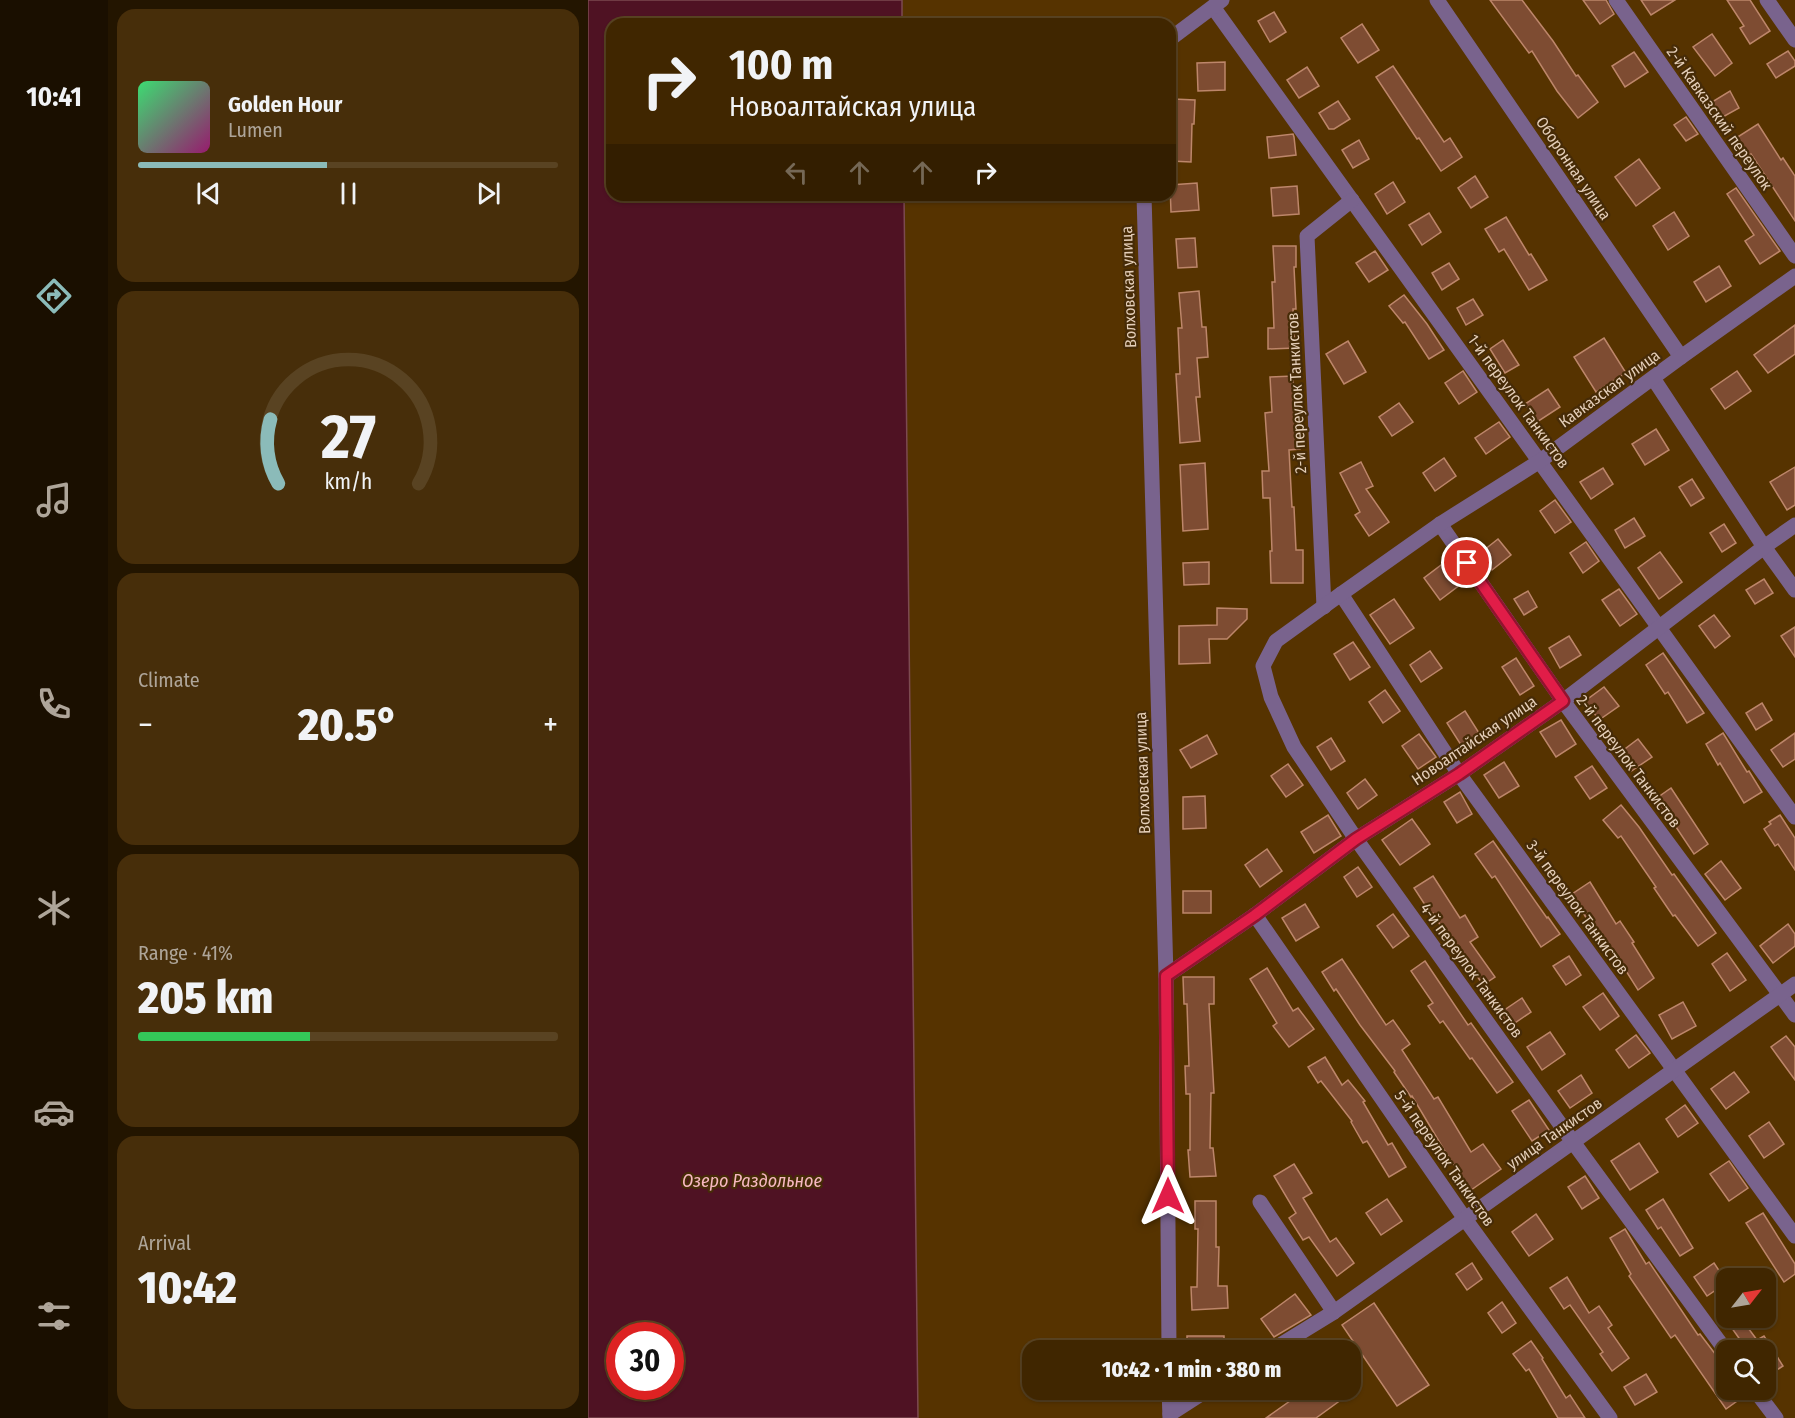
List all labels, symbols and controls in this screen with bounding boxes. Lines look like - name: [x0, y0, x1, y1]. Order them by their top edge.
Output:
- text: 100 m: [729, 40, 833, 90]
- icon: right: [630, 42, 708, 120]
- street label: 2-й Кавказский переулок: [1663, 43, 1777, 194]
- text: 10:41: [26, 81, 82, 113]
- text: Golden Hour: [228, 91, 342, 118]
- text: Новоалтайская улица: [729, 91, 976, 123]
- street label: Оборонная улица: [1532, 113, 1615, 224]
- text: Lumen: [228, 118, 283, 142]
- icon: left: [780, 156, 813, 189]
- icon: ahead: [843, 156, 876, 189]
- icon: ahead: [906, 156, 939, 189]
- icon: right: [969, 156, 1002, 189]
- icon: previous: [192, 177, 225, 210]
- icon: pause: [332, 177, 365, 210]
- icon: next: [472, 177, 505, 210]
- street label: Волховская улица: [1117, 225, 1140, 348]
- icon: directions: [33, 275, 75, 317]
- street label: 2-й переулок Танкистов: [1283, 312, 1310, 474]
- street label: 1-й переулок Танкистов: [1464, 331, 1573, 472]
- street label: Кавказская улица: [1555, 345, 1664, 431]
- text: 27: [319, 400, 376, 475]
- text: km/h: [324, 470, 372, 496]
- icon: music: [33, 479, 75, 521]
- pin: [1441, 537, 1492, 588]
- icon: arrive: [1450, 546, 1483, 579]
- text: Climate: [138, 668, 200, 692]
- icon: phone: [33, 683, 75, 725]
- street label: Новоалтайская улица: [1408, 691, 1540, 789]
- street label: 2-й переулок Танкистов: [1572, 691, 1685, 831]
- text: 20.5°: [298, 698, 398, 752]
- text: −: [138, 705, 153, 745]
- text: +: [543, 705, 558, 745]
- street label: Волховская улица: [1131, 711, 1154, 834]
- street label: 3-й переулок Танкистов: [1522, 836, 1633, 978]
- icon: climate: [33, 887, 75, 929]
- street label: 4-й переулок Танкистов: [1416, 899, 1527, 1041]
- text: Range · 41%: [138, 941, 233, 965]
- text: 205 km: [138, 971, 273, 1025]
- street label: 5-й переулок Танкистов: [1390, 1087, 1499, 1230]
- icon: car: [33, 1091, 75, 1133]
- street label: улица Танкистов: [1503, 1093, 1606, 1173]
- position arrow: [1136, 1164, 1200, 1228]
- water label: Озеро Раздольное: [682, 1170, 823, 1192]
- text: Arrival: [138, 1231, 191, 1255]
- text: 10:42: [138, 1261, 237, 1315]
- north arrow: [1716, 1268, 1776, 1328]
- map controls: [1716, 1268, 1776, 1400]
- icon: filters: [33, 1295, 75, 1337]
- speed limit sign: 30: [606, 1322, 684, 1400]
- button: search: [1716, 1340, 1776, 1400]
- text: 10:42 · 1 min · 380 m: [1102, 1356, 1281, 1383]

